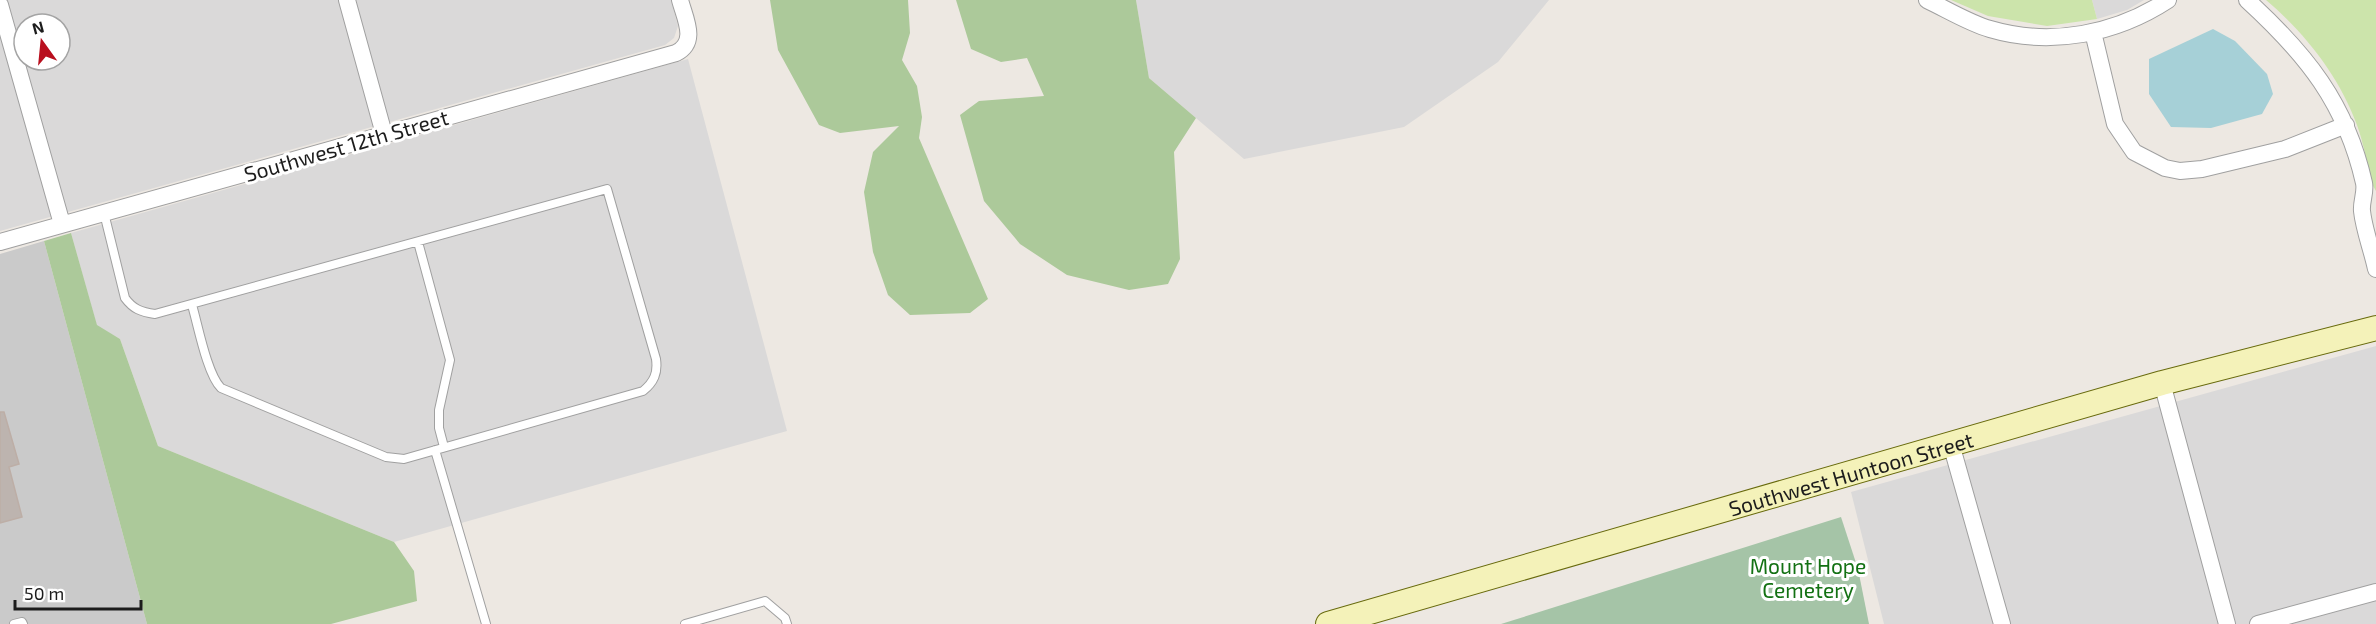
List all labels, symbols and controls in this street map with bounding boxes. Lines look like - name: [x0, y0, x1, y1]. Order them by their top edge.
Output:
- north arrow: [12, 12, 72, 72]
- text: N: [30, 16, 46, 38]
- street label: Southwest 12th Street: [241, 104, 451, 186]
- street label: Southwest Huntoon Street: [1726, 426, 1976, 520]
- park label: Mount Hope Cemetery: [1750, 553, 1866, 602]
- scale bar: [15, 573, 141, 611]
- text: 50 m: [24, 582, 64, 604]

